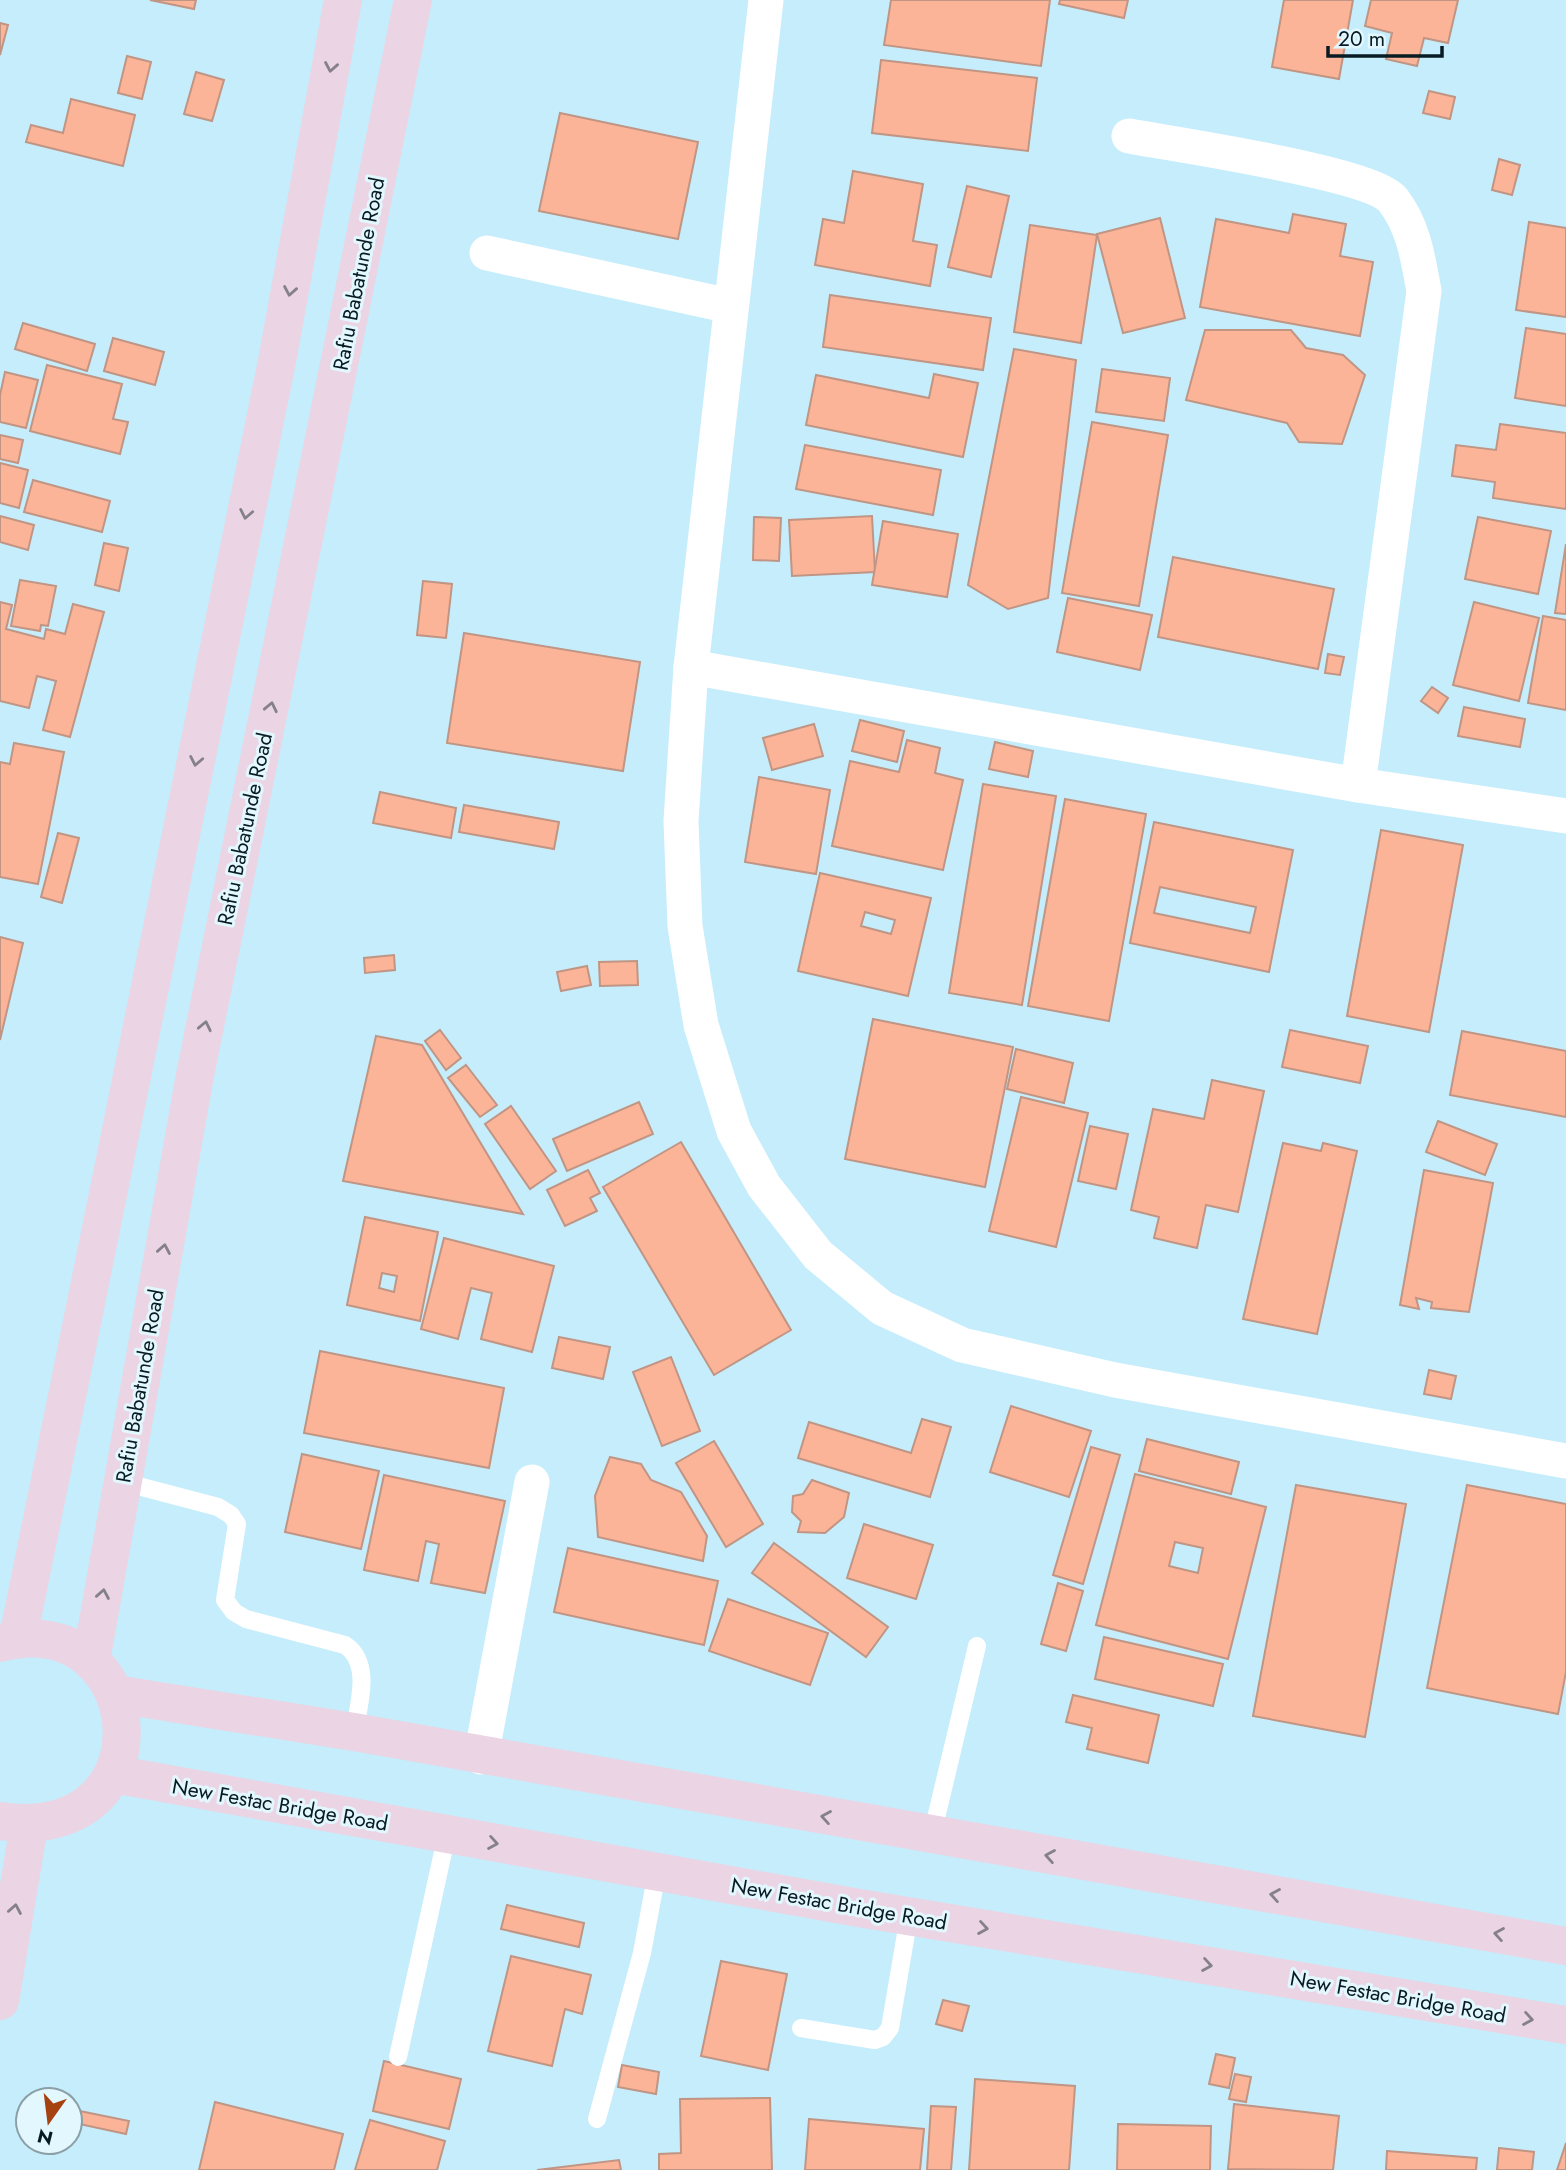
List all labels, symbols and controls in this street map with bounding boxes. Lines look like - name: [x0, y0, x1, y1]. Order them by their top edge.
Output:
- scale bar: [1328, 14, 1442, 58]
- text: 20 m: [1338, 24, 1385, 54]
- one-way arrow: [324, 61, 339, 73]
- street label: Rafiu Babatunde Road: [326, 175, 392, 373]
- one-way arrow: [283, 285, 298, 297]
- one-way arrow: [239, 508, 254, 520]
- one-way arrow: [262, 701, 277, 713]
- street label: Rafiu Babatunde Road: [210, 730, 280, 928]
- one-way arrow: [189, 755, 204, 767]
- one-way arrow: [197, 1020, 212, 1032]
- one-way arrow: [156, 1243, 171, 1255]
- street label: Rafiu Babatunde Road: [108, 1287, 172, 1485]
- one-way arrow: [95, 1588, 110, 1600]
- street label: New Festac Bridge Road: [170, 1771, 390, 1839]
- one-way arrow: [820, 1810, 832, 1825]
- one-way arrow: [487, 1835, 499, 1850]
- one-way arrow: [1045, 1849, 1056, 1864]
- street label: New Festac Bridge Road: [729, 1870, 949, 1938]
- one-way arrow: [1269, 1888, 1281, 1903]
- one-way arrow: [7, 1903, 22, 1915]
- one-way arrow: [977, 1920, 989, 1935]
- one-way arrow: [1493, 1927, 1505, 1942]
- one-way arrow: [1201, 1957, 1213, 1972]
- street label: New Festac Bridge Road: [1288, 1963, 1508, 2031]
- one-way arrow: [1522, 2011, 1534, 2026]
- north arrow: [14, 2086, 84, 2156]
- text: N: [34, 2122, 56, 2152]

